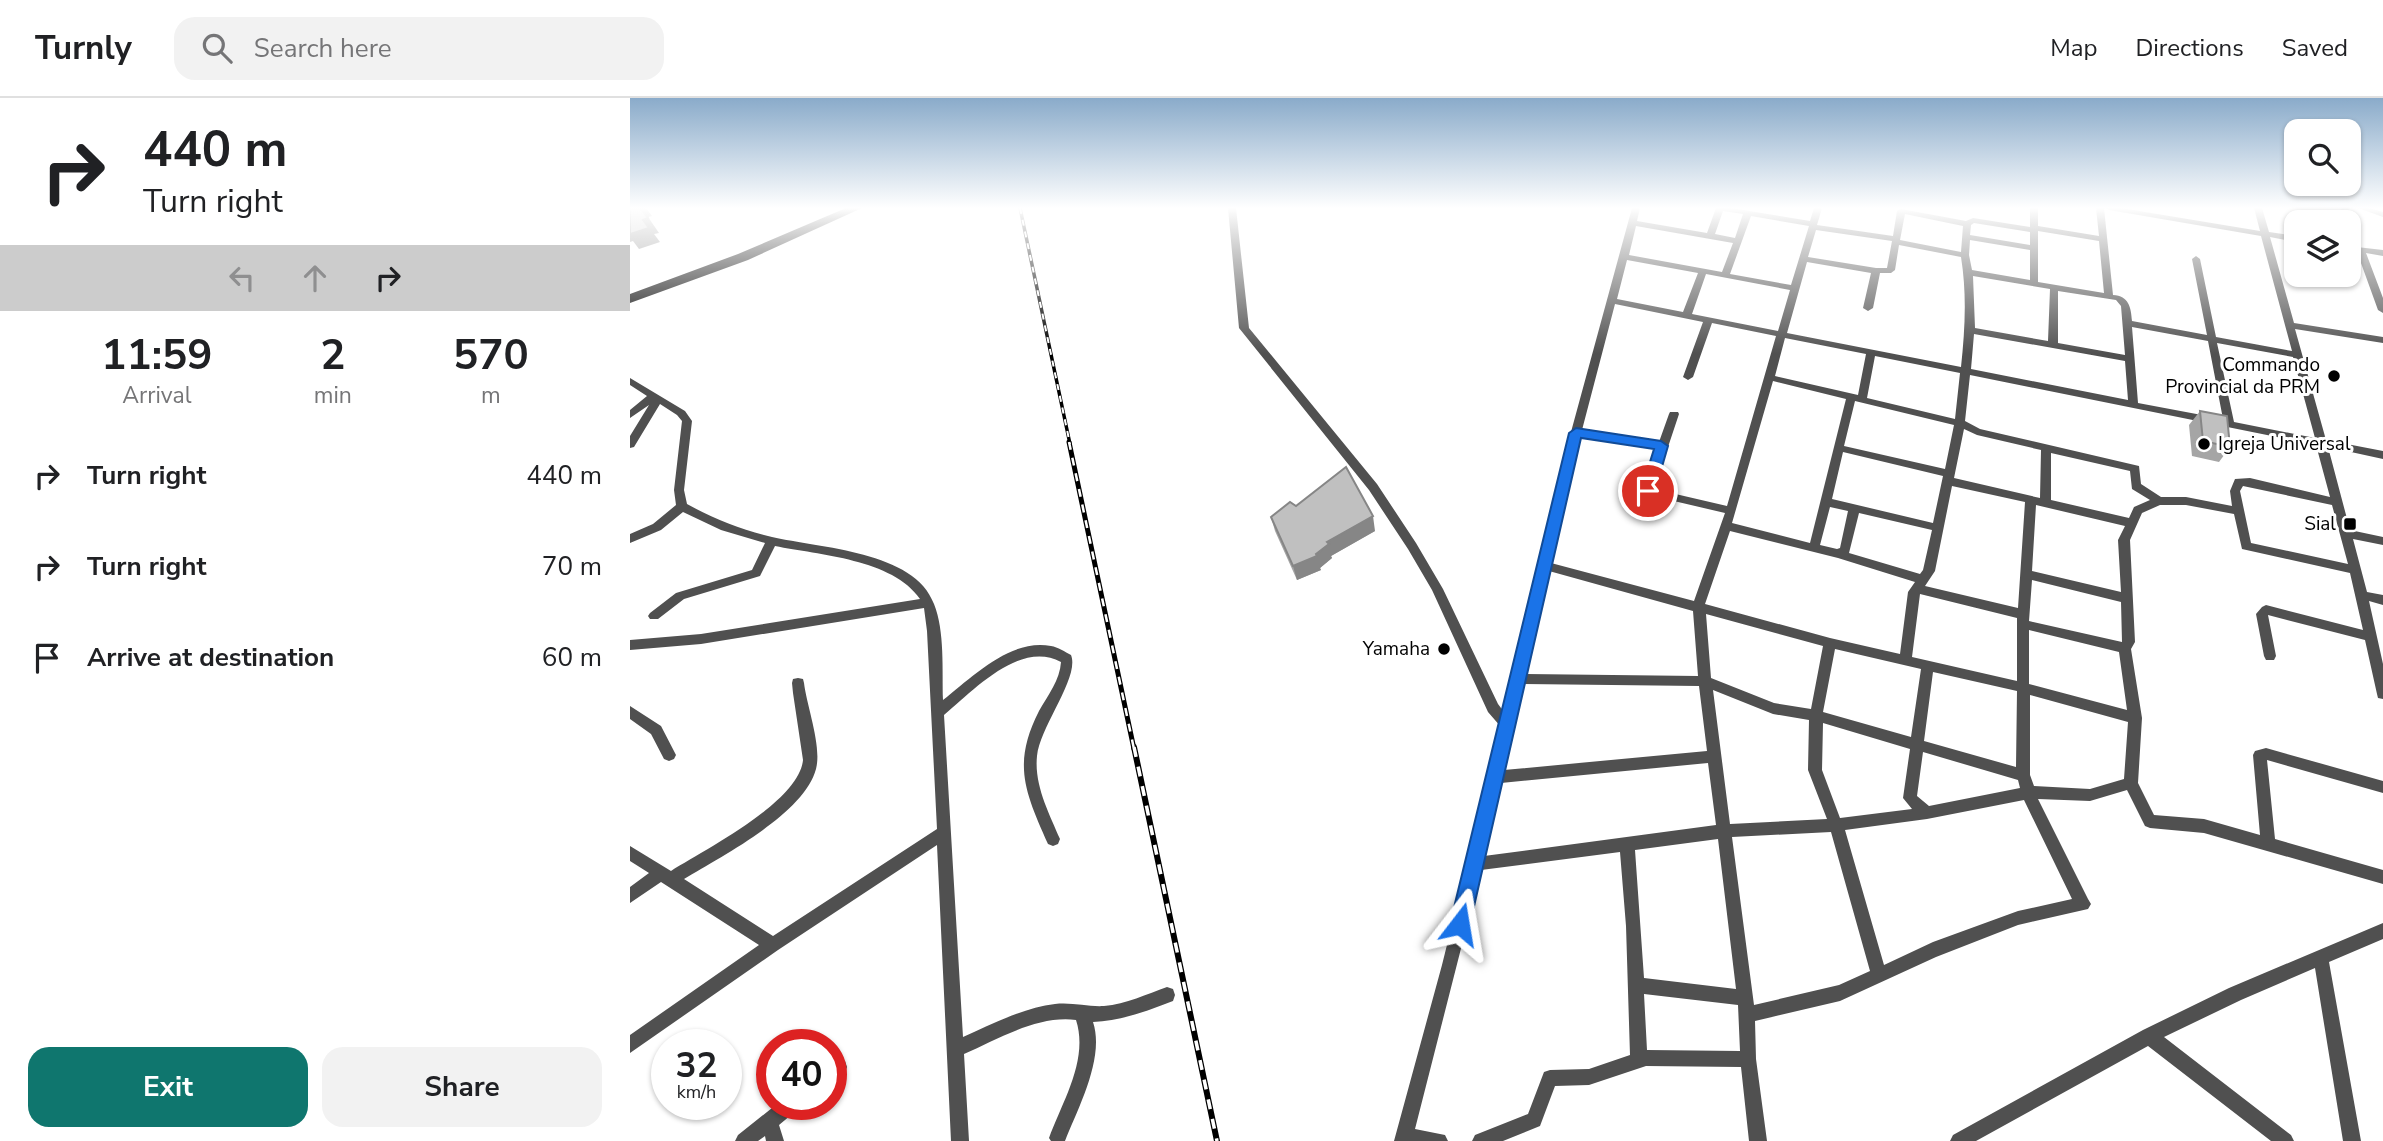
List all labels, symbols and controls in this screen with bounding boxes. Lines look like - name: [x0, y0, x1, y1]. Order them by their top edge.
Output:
- search box: [174, 17, 664, 80]
- text: Turnly: [35, 26, 132, 71]
- icon: search: [198, 29, 236, 67]
- text: Search here: [254, 31, 392, 66]
- text: Map: [2050, 32, 2097, 64]
- text: Directions: [2135, 32, 2244, 64]
- text: Saved: [2282, 32, 2348, 64]
- text: 440 m: [143, 116, 287, 183]
- map controls: [2284, 119, 2361, 287]
- button: search: [2284, 119, 2361, 196]
- icon: right: [28, 126, 119, 217]
- text: Turn right: [143, 180, 283, 223]
- button: layers: [2284, 210, 2361, 287]
- icon: left: [223, 259, 261, 297]
- icon: ahead: [296, 259, 334, 297]
- icon: right: [369, 259, 407, 297]
- text: 11:59: [101, 327, 212, 384]
- text: 2: [320, 327, 345, 384]
- text: 570: [453, 327, 529, 384]
- place label: Commando Provincial da PRM: [2165, 352, 2320, 400]
- marker: Commando Provincial da PRM: [2326, 368, 2342, 384]
- text: Arrival: [122, 380, 191, 411]
- text: min: [314, 380, 352, 411]
- text: m: [481, 380, 501, 411]
- place label: Igreja Universal: [2218, 431, 2351, 457]
- marker: Igreja Universal: [2196, 436, 2212, 452]
- icon: right: [28, 457, 66, 495]
- text: Turn right: [87, 458, 206, 493]
- text: 440 m: [526, 458, 602, 493]
- pin: [1618, 461, 1678, 521]
- icon: arrive: [1629, 472, 1667, 510]
- place label: Sial: [2304, 511, 2336, 537]
- marker: Sial: [2342, 516, 2358, 532]
- icon: right: [28, 548, 66, 586]
- text: Turn right: [87, 549, 206, 584]
- text: 70 m: [542, 549, 602, 584]
- place label: Yamaha: [1362, 636, 1430, 662]
- icon: arrive: [28, 639, 66, 677]
- text: Arrive at destination: [87, 640, 334, 675]
- text: 60 m: [542, 640, 602, 675]
- marker: Yamaha: [1436, 641, 1452, 657]
- position arrow: [1423, 887, 1497, 961]
- speed limit sign: 40: [756, 1029, 847, 1120]
- text: 32: [675, 1042, 718, 1089]
- button: Exit: [28, 1047, 308, 1127]
- button: Share: [322, 1047, 602, 1127]
- text: km/h: [677, 1080, 716, 1104]

